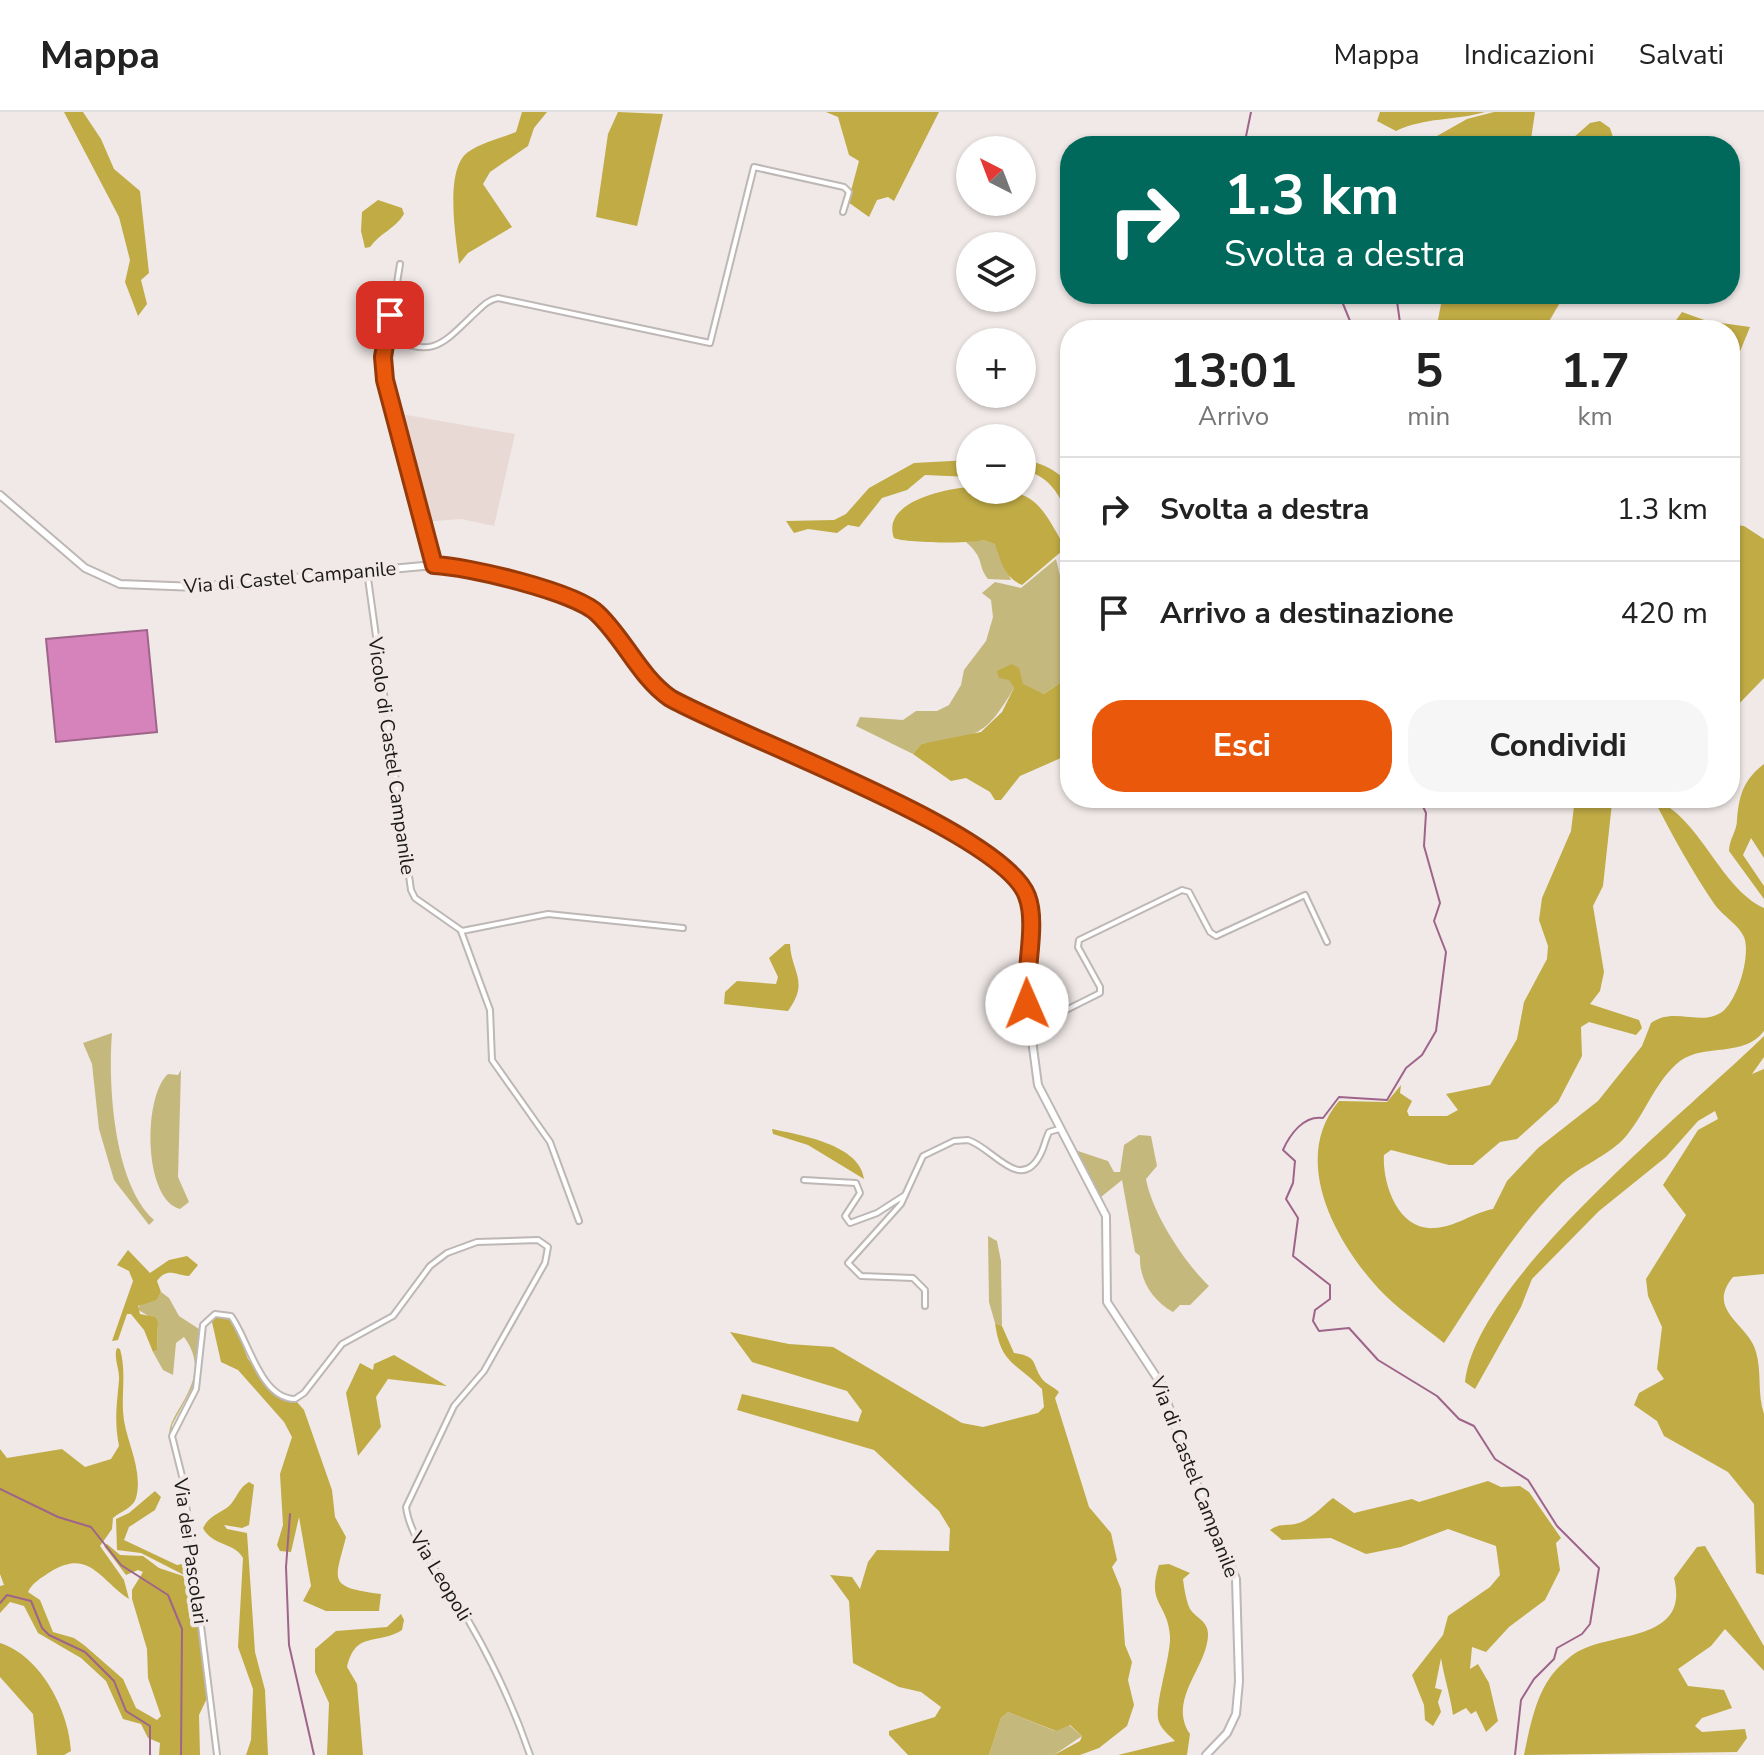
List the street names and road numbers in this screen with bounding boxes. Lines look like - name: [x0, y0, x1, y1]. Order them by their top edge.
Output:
- street label: Via di Castel Campanile: [182, 555, 397, 600]
- street label: Vicolo di Castel Campanile: [361, 635, 422, 877]
- street label: Via di Castel Campanile: [1143, 1372, 1245, 1581]
- street label: Via dei Pascolari: [167, 1475, 214, 1626]
- street label: Via Leopoli: [403, 1526, 478, 1626]

